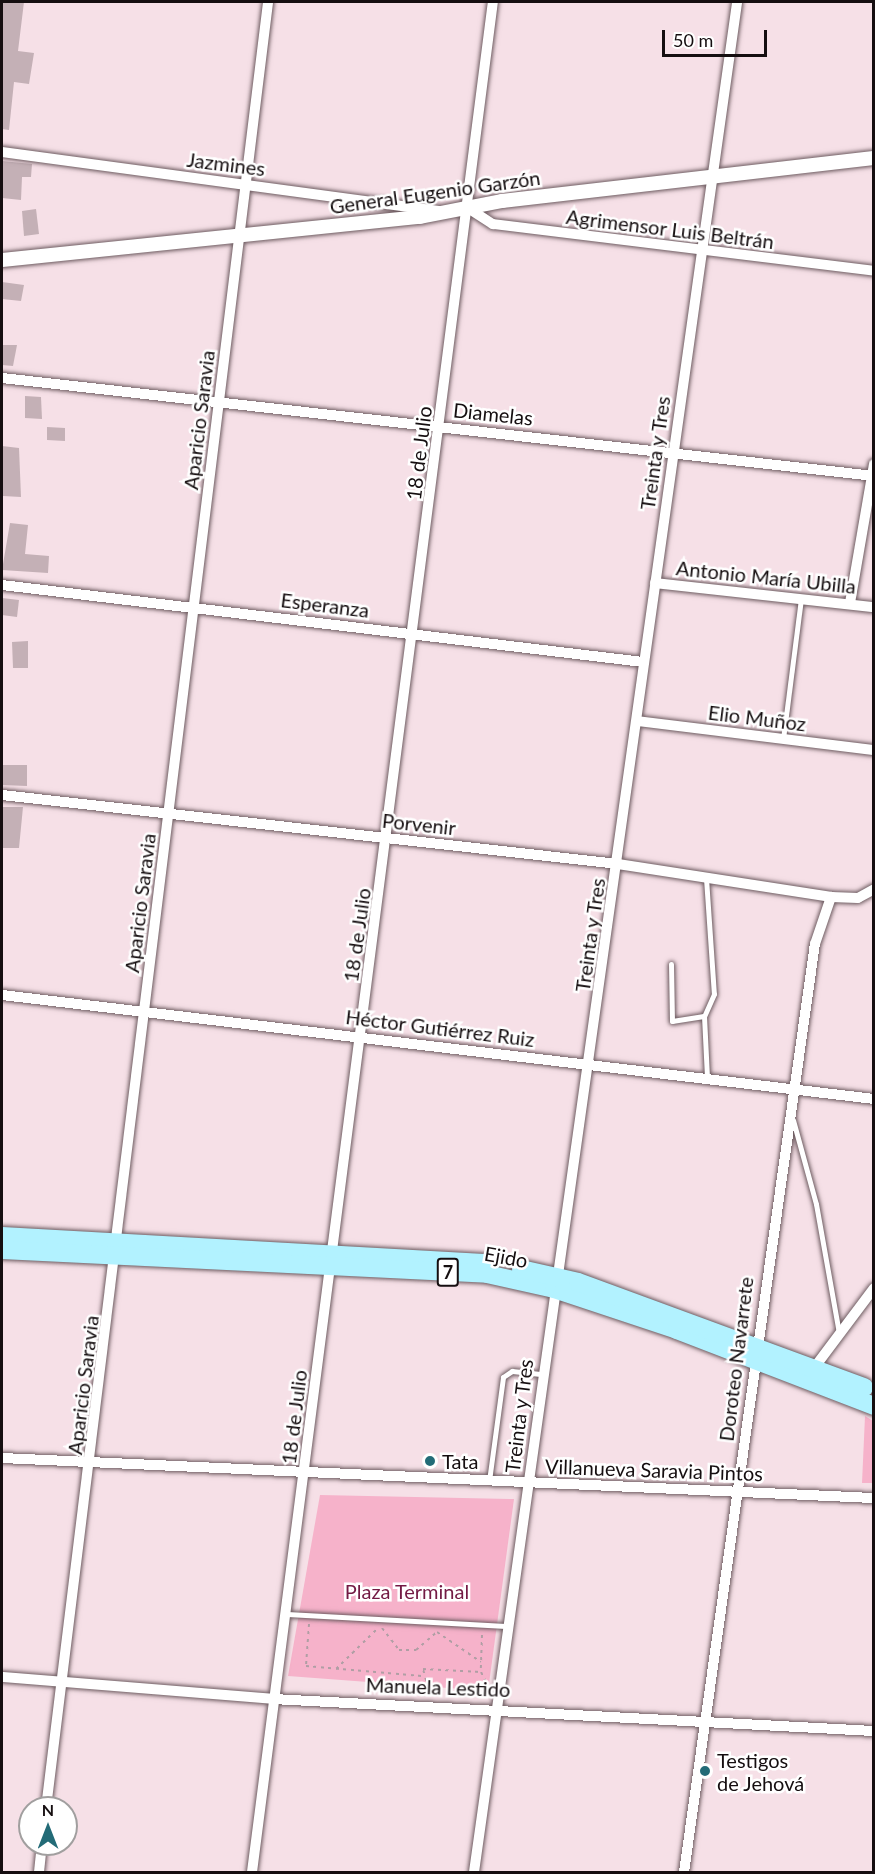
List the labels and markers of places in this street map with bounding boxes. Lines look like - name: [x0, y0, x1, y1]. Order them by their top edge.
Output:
- place label: Tata: [442, 1449, 478, 1473]
- marker: Tata: [423, 1454, 437, 1468]
- place label: Testigos de Jehová: [717, 1748, 805, 1795]
- marker: Testigos de Jehová: [698, 1764, 712, 1778]

